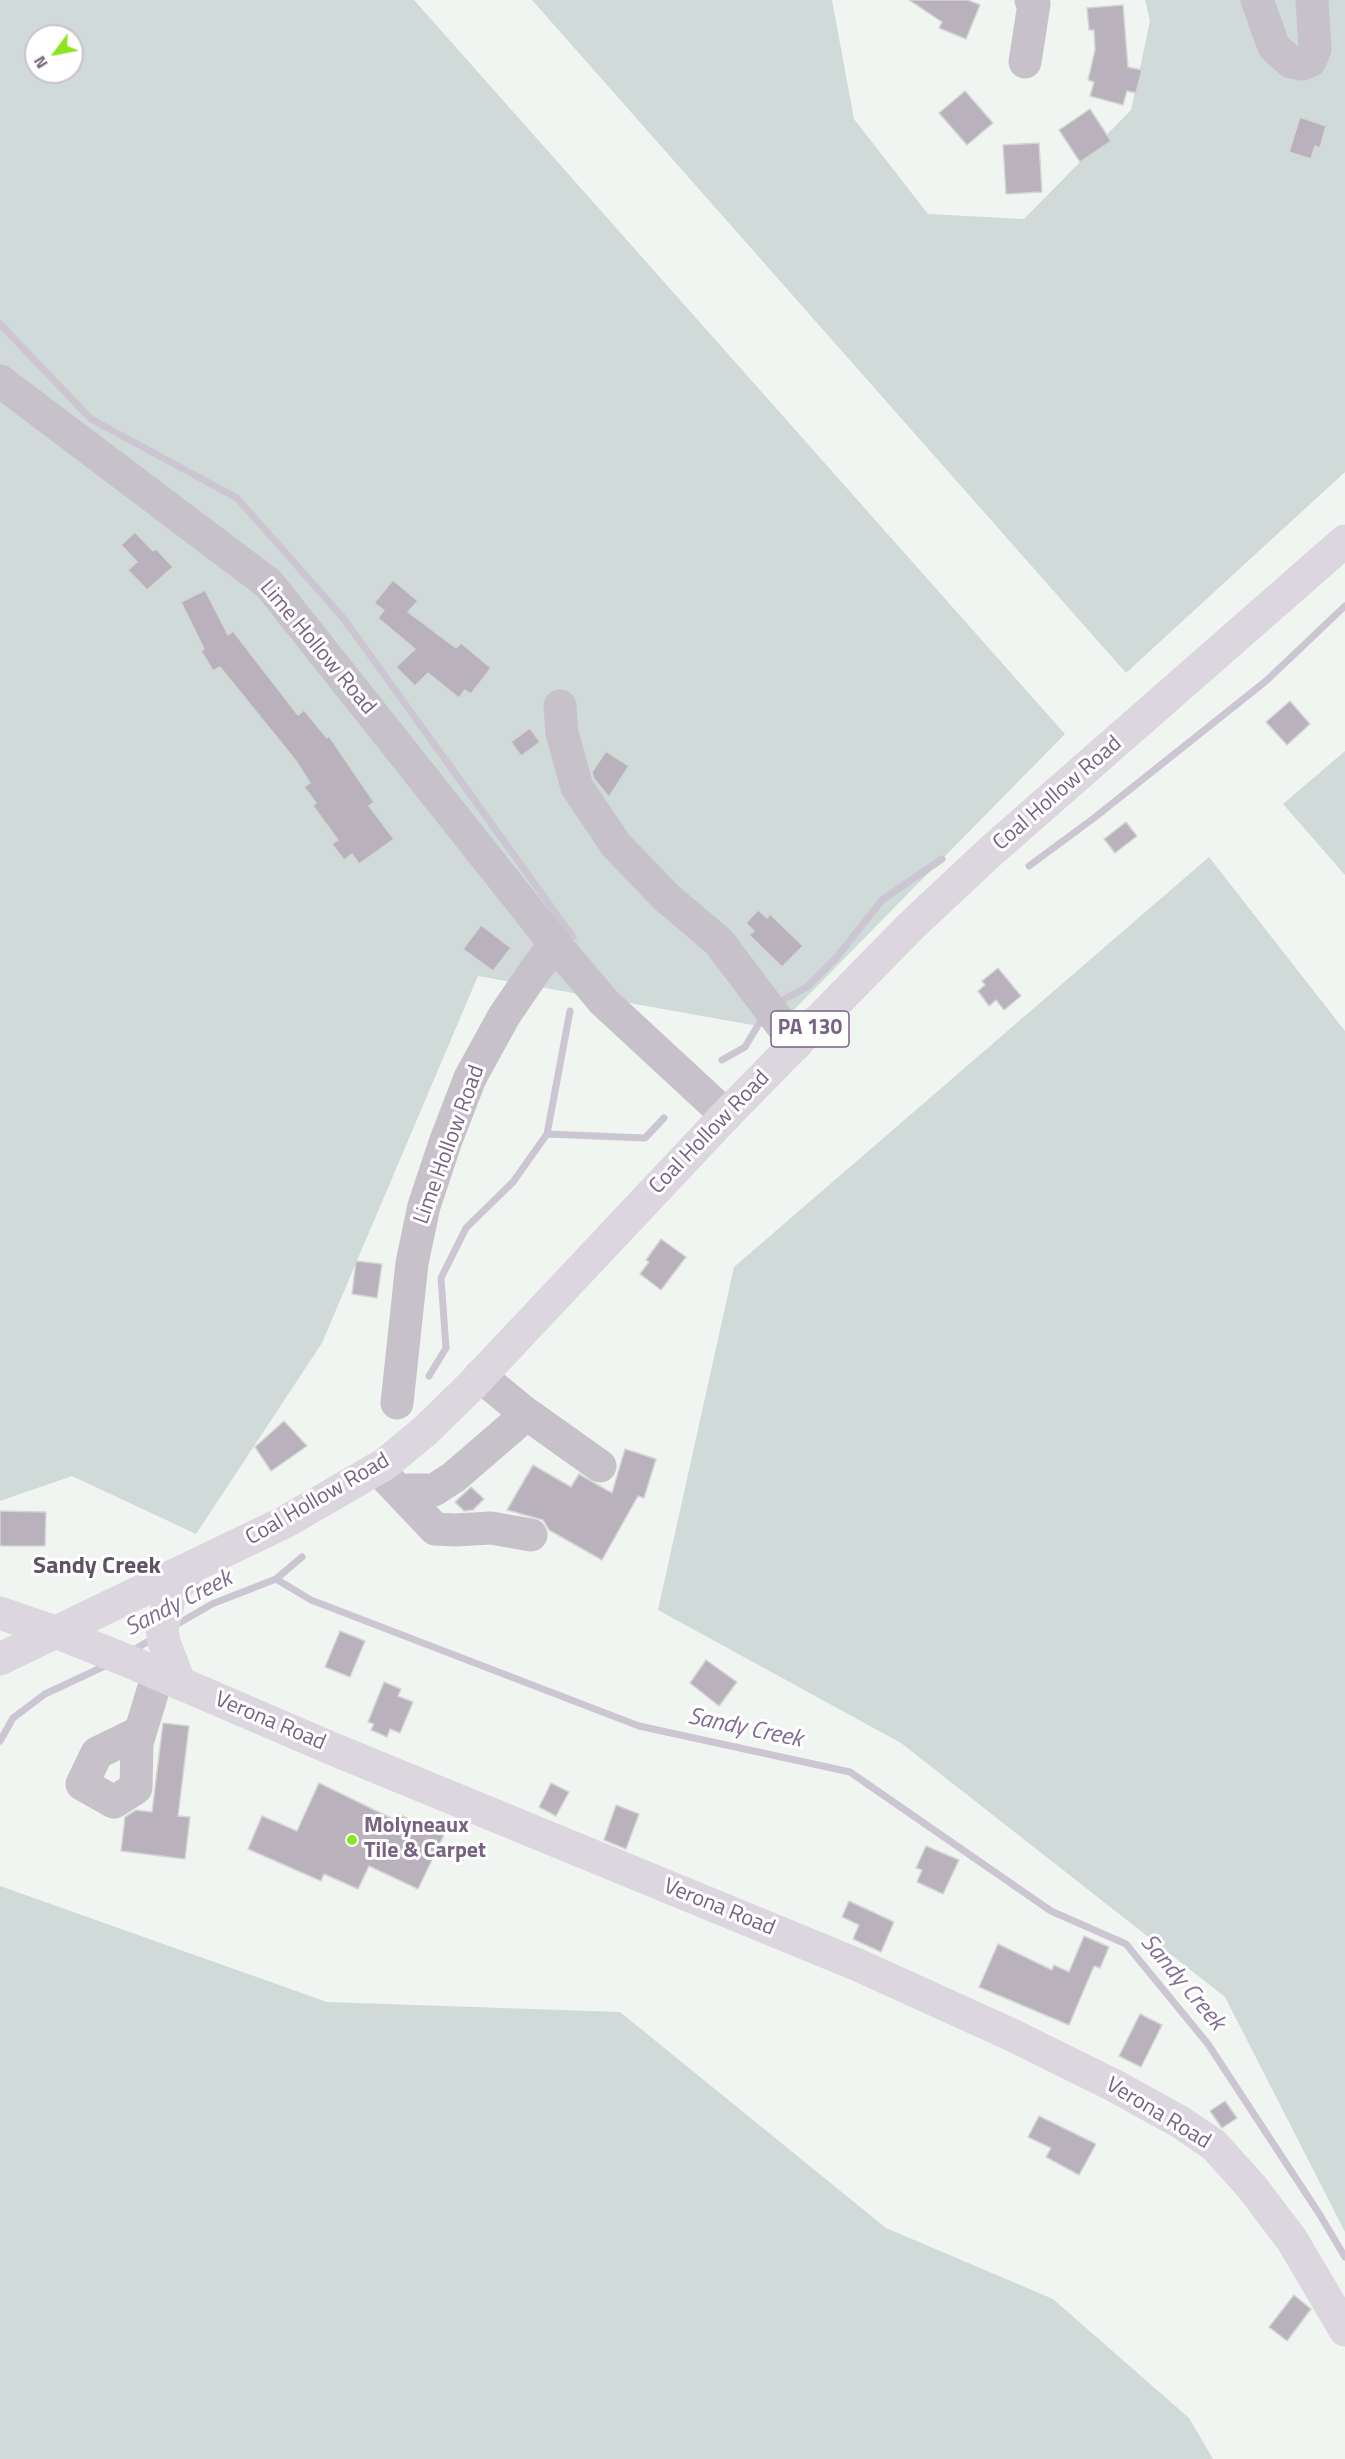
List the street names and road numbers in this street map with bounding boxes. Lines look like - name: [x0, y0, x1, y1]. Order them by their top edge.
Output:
- street label: Lime Hollow Road: [253, 576, 381, 720]
- street label: Coal Hollow Road: [988, 731, 1128, 857]
- road number: PA 130: [771, 1011, 849, 1047]
- street label: Lime Hollow Road: [409, 1062, 491, 1228]
- street label: Coal Hollow Road: [644, 1066, 776, 1200]
- street label: Coal Hollow Road: [241, 1448, 395, 1552]
- street label: Verona Road: [211, 1687, 329, 1757]
- street label: Verona Road: [660, 1874, 778, 1942]
- street label: Verona Road: [1101, 2072, 1215, 2156]

